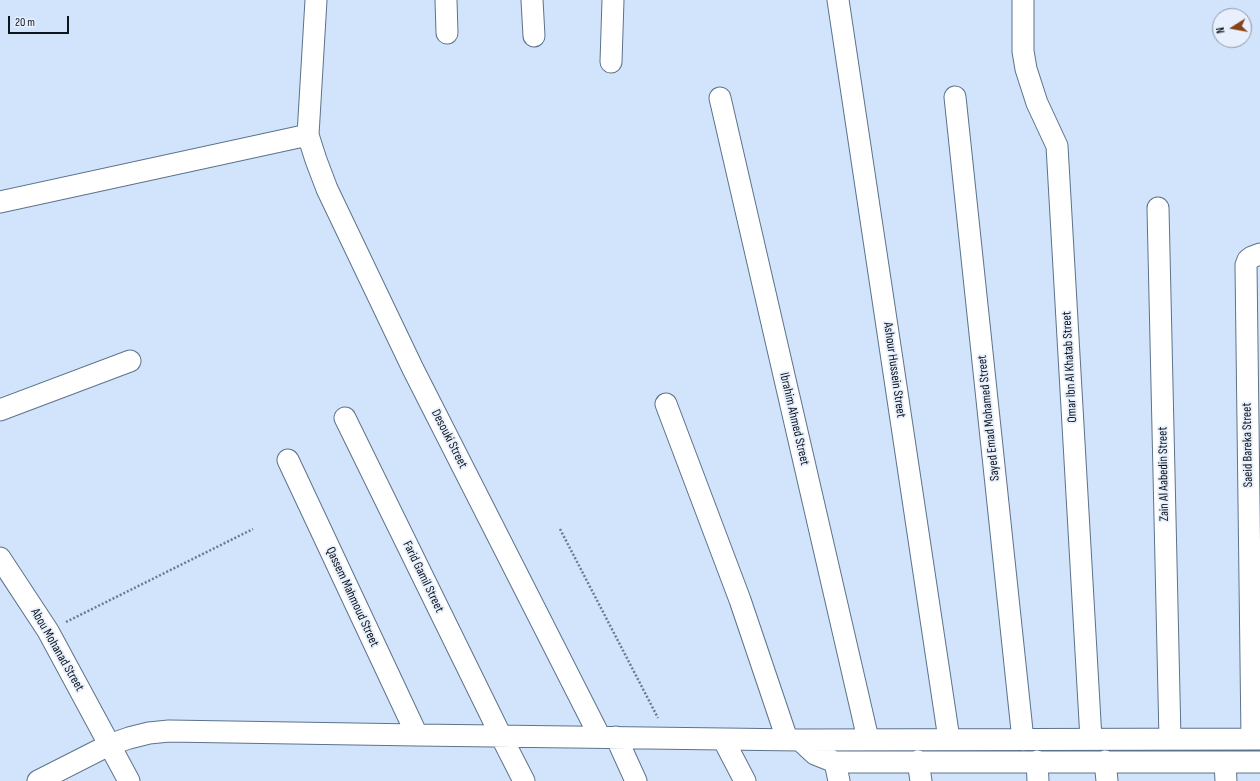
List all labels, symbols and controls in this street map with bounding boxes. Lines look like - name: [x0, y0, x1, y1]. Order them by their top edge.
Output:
- scale bar: [10, 8, 71, 34]
- north arrow: [1212, 8, 1252, 48]
- text: 20 m: [15, 15, 35, 30]
- text: N: [1214, 26, 1228, 34]
- street label: Omar Ibn Al Khatab Street: [1059, 311, 1081, 423]
- street label: Ashour Hussein Street: [880, 321, 908, 419]
- street label: Sayed Emad Mohamed Street: [975, 354, 1003, 482]
- street label: Ibrahim Ahmed Street: [776, 371, 812, 467]
- street label: Saeid Bareka Street: [1239, 402, 1257, 488]
- street label: Desouki Street: [428, 407, 470, 471]
- street label: Zain Al Aabedin Street: [1155, 426, 1173, 522]
- street label: Farid Gamil Street: [399, 539, 447, 615]
- street label: Qassem Mahmoud Street: [322, 545, 382, 649]
- street label: Abou Mohanad Street: [27, 606, 87, 694]

